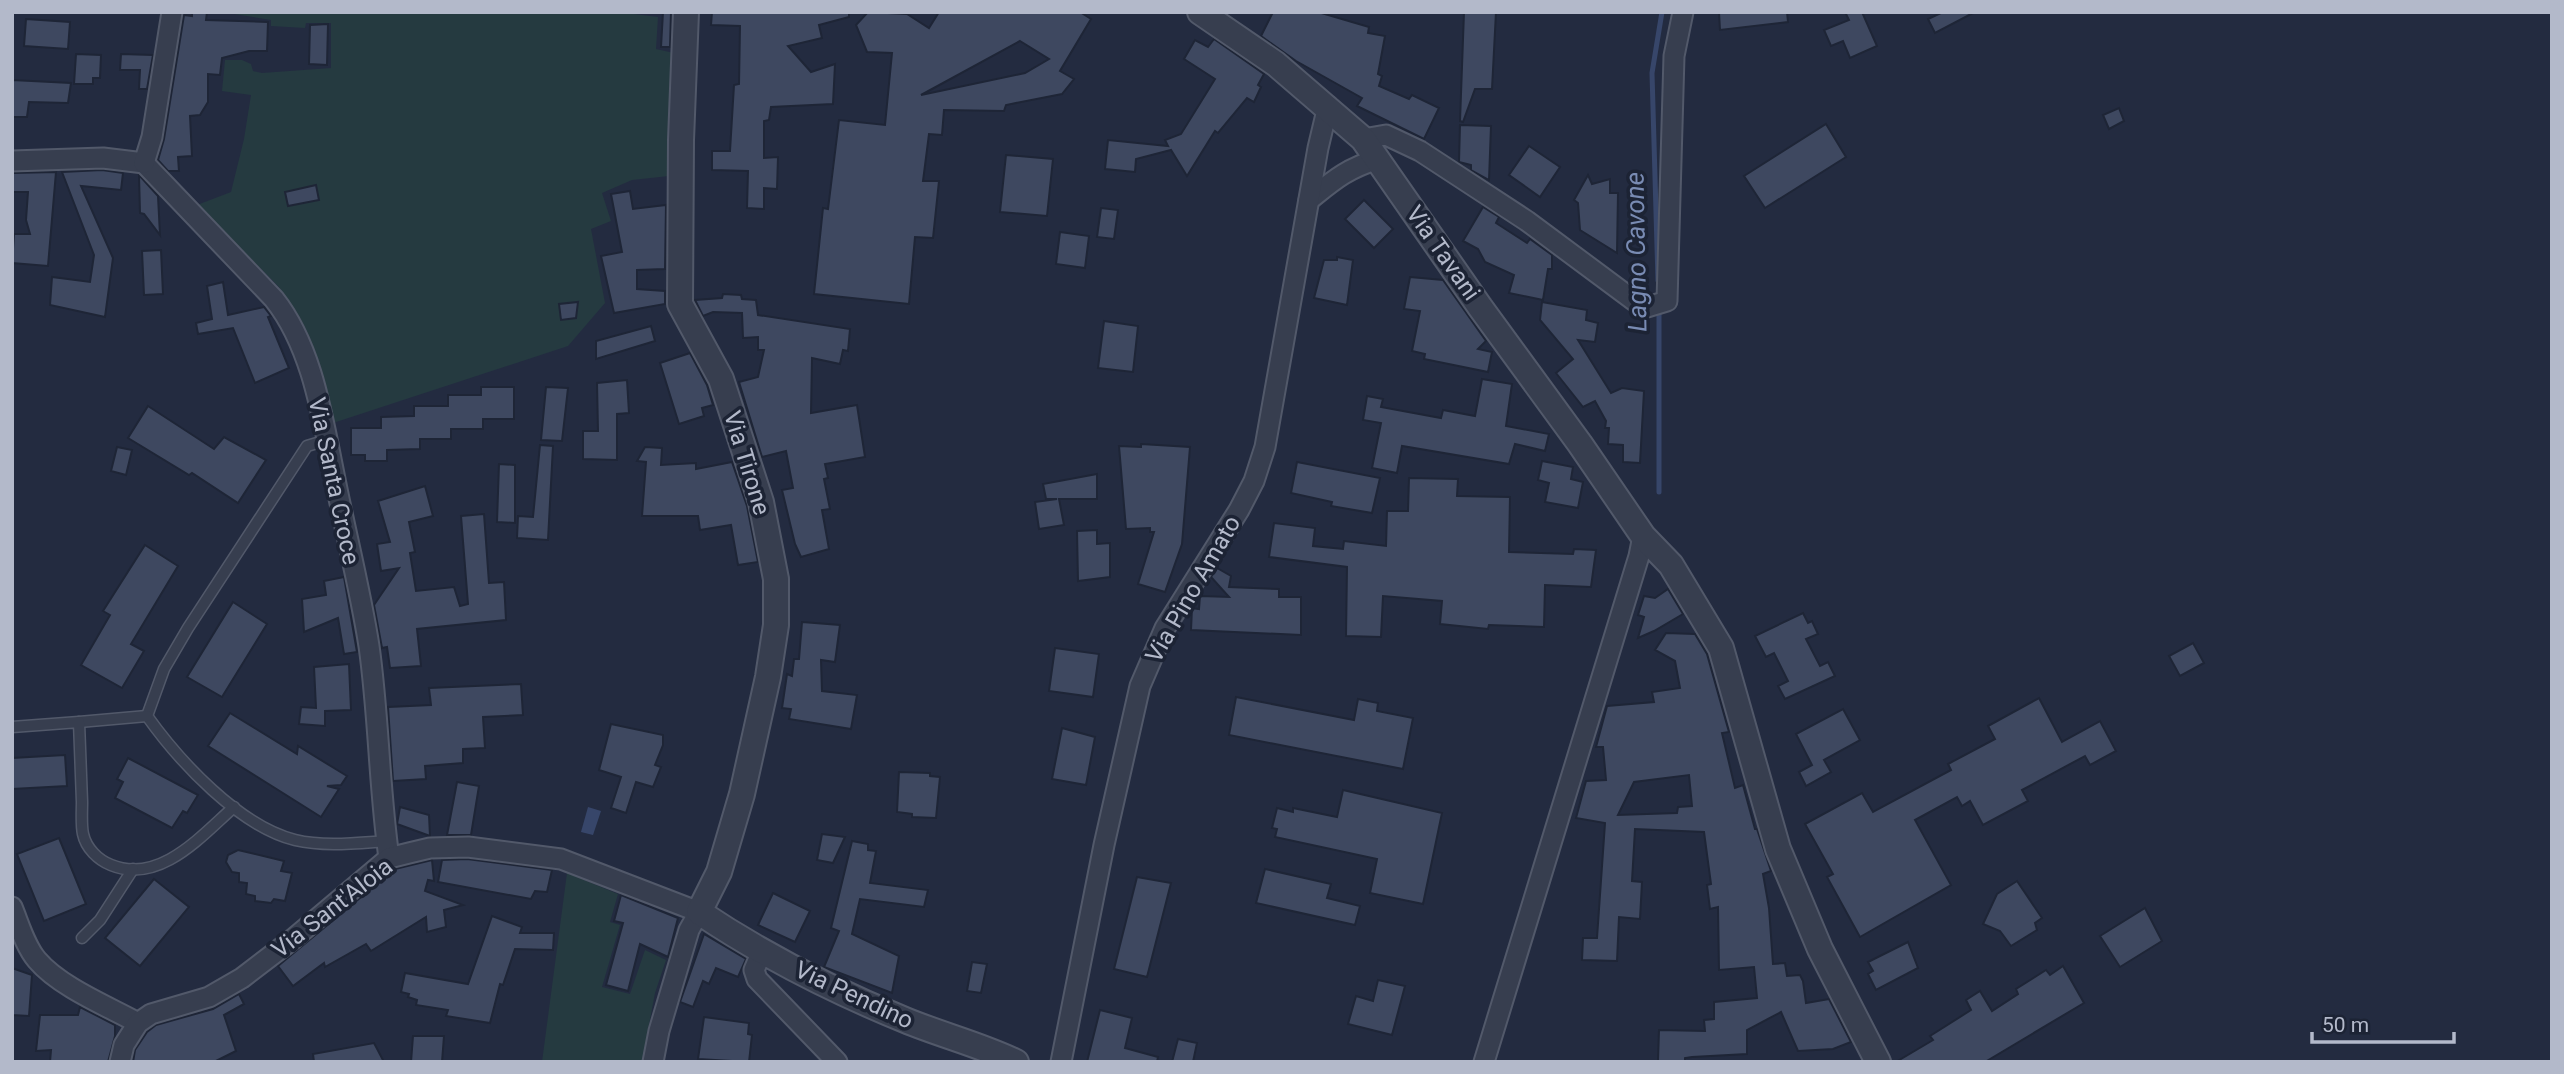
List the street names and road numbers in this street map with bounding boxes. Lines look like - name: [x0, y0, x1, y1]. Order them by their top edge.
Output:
- street label: Via Tavani: [1400, 200, 1486, 306]
- street label: Via Santa Croce: [303, 395, 365, 567]
- street label: Via Tirone: [718, 408, 776, 518]
- street label: Via Pino Amato: [1140, 511, 1246, 667]
- street label: Via Sant'Aloia: [266, 852, 398, 964]
- street label: Via Pendino: [790, 955, 918, 1035]

